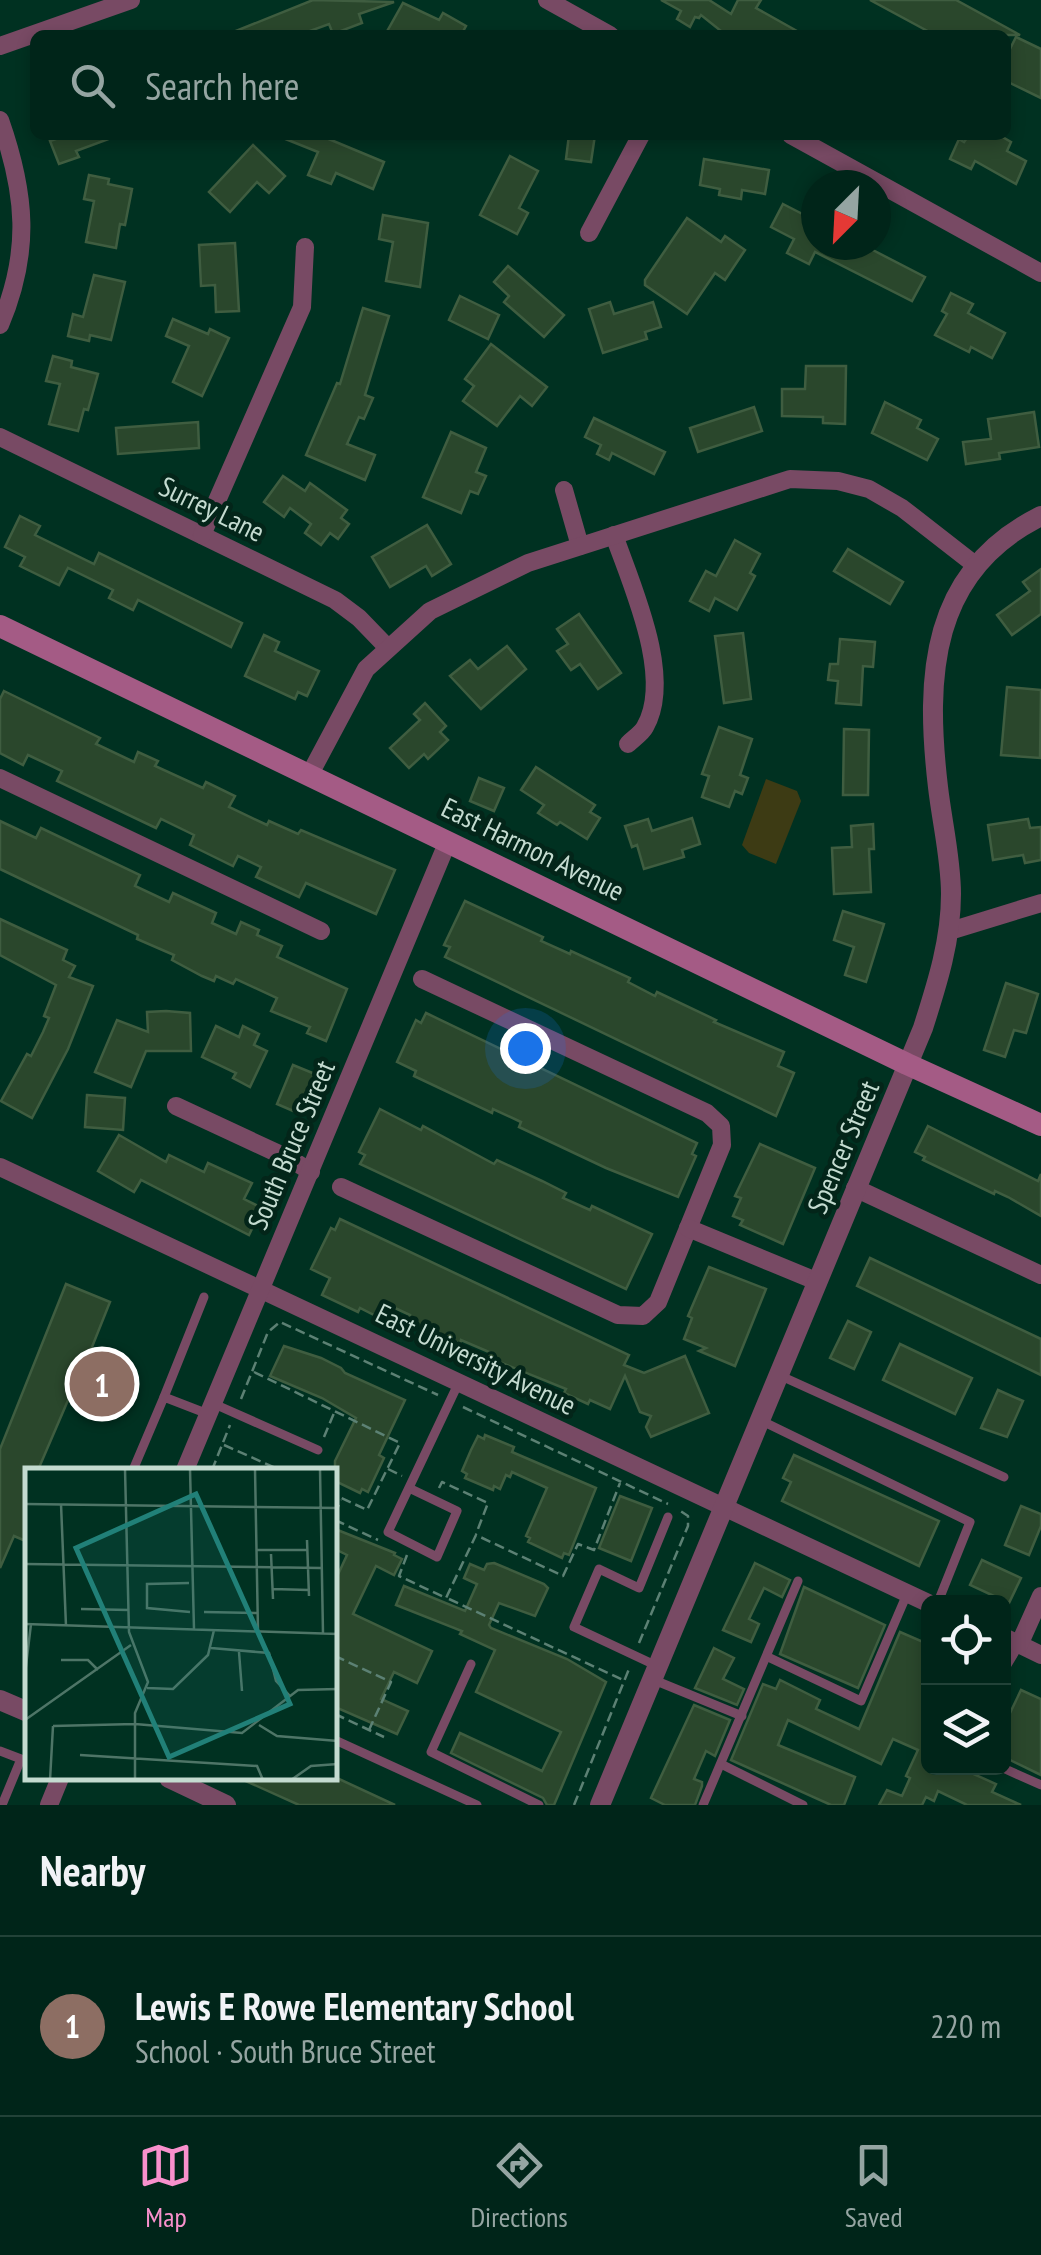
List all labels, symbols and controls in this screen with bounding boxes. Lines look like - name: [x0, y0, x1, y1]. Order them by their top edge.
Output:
- search box: [30, 30, 1011, 140]
- icon: search: [65, 58, 120, 113]
- text: Search here: [145, 61, 299, 110]
- north arrow: [801, 170, 891, 260]
- street label: Surrey Lane: [154, 467, 271, 550]
- street label: East Harmon Avenue: [436, 788, 631, 909]
- your location: [500, 1023, 551, 1074]
- street label: South Bruce Street: [238, 1054, 343, 1235]
- street label: Spencer Street: [798, 1075, 887, 1219]
- street label: East University Avenue: [370, 1294, 582, 1423]
- pin: 1: [70, 1346, 134, 1422]
- inset map: [25, 1468, 338, 1780]
- map controls: [921, 1595, 1011, 1775]
- button: locate: [921, 1595, 1011, 1685]
- button: layers: [921, 1685, 1011, 1775]
- text: Nearby: [40, 1843, 145, 1898]
- text: Lewis E Rowe Elementary School: [135, 1981, 574, 2030]
- text: 1: [65, 2005, 80, 2047]
- text: 220 m: [930, 2005, 1001, 2047]
- text: School · South Bruce Street: [135, 2030, 436, 2072]
- tab: Map: [138, 2138, 193, 2235]
- tab: Directions: [470, 2138, 568, 2235]
- tab: Saved: [845, 2138, 903, 2235]

